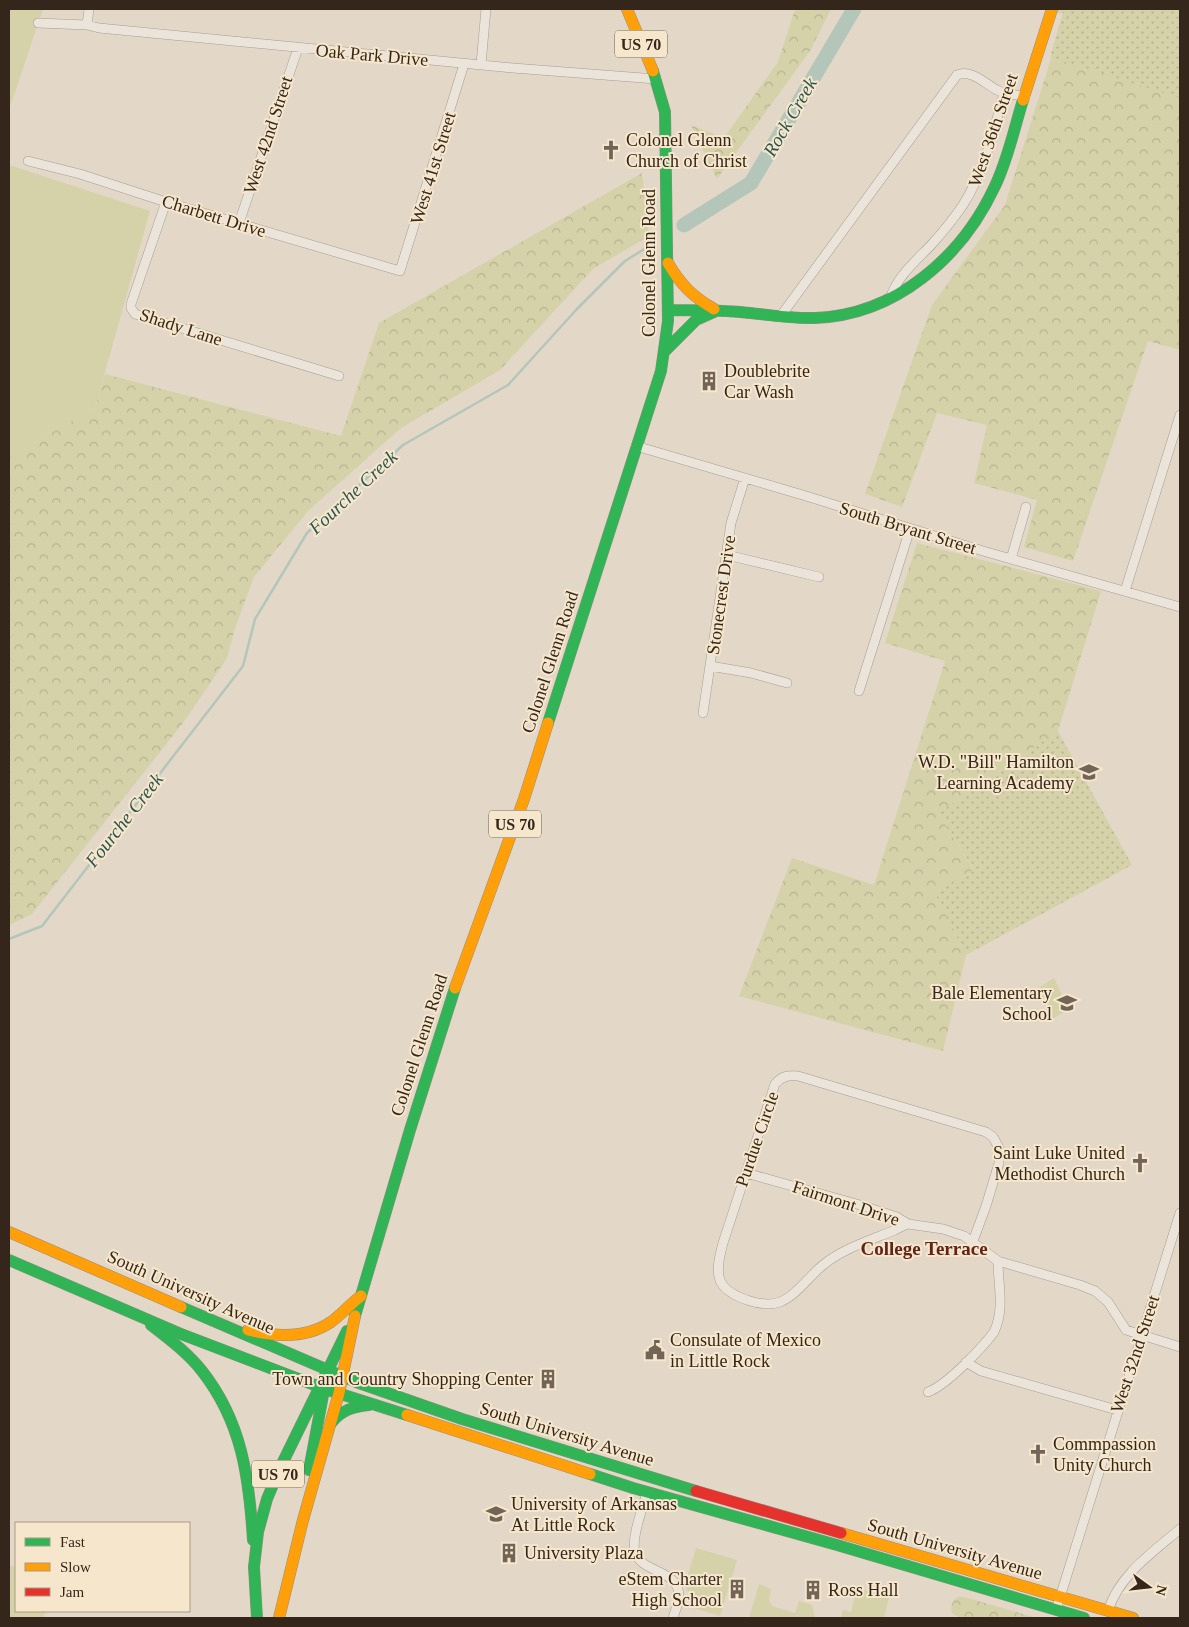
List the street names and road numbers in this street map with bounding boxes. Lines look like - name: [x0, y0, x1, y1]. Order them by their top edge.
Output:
- road number: US 70: [615, 31, 667, 58]
- street label: Oak Park Drive: [315, 40, 429, 70]
- street label: West 36th Street: [964, 71, 1022, 189]
- street label: West 42nd Street: [240, 74, 296, 196]
- street label: West 41st Street: [406, 109, 460, 227]
- street label: Colonel Glenn Road: [639, 189, 659, 337]
- street label: Charbett Drive: [160, 191, 268, 241]
- street label: Shady Lane: [137, 304, 225, 350]
- street label: South Bryant Street: [837, 498, 979, 558]
- street label: Stonecrest Drive: [703, 534, 739, 656]
- street label: Colonel Glenn Road: [518, 589, 582, 735]
- road number: US 70: [489, 811, 541, 838]
- street label: Colonel Glenn Road: [387, 972, 451, 1118]
- street label: Purdue Circle: [731, 1089, 783, 1189]
- street label: Fairmont Drive: [790, 1176, 902, 1230]
- street label: South University Avenue: [104, 1246, 278, 1338]
- street label: West 32nd Street: [1107, 1293, 1163, 1415]
- street label: South University Avenue: [478, 1398, 656, 1470]
- road number: US 70: [252, 1460, 304, 1488]
- street label: South University Avenue: [865, 1514, 1045, 1584]

